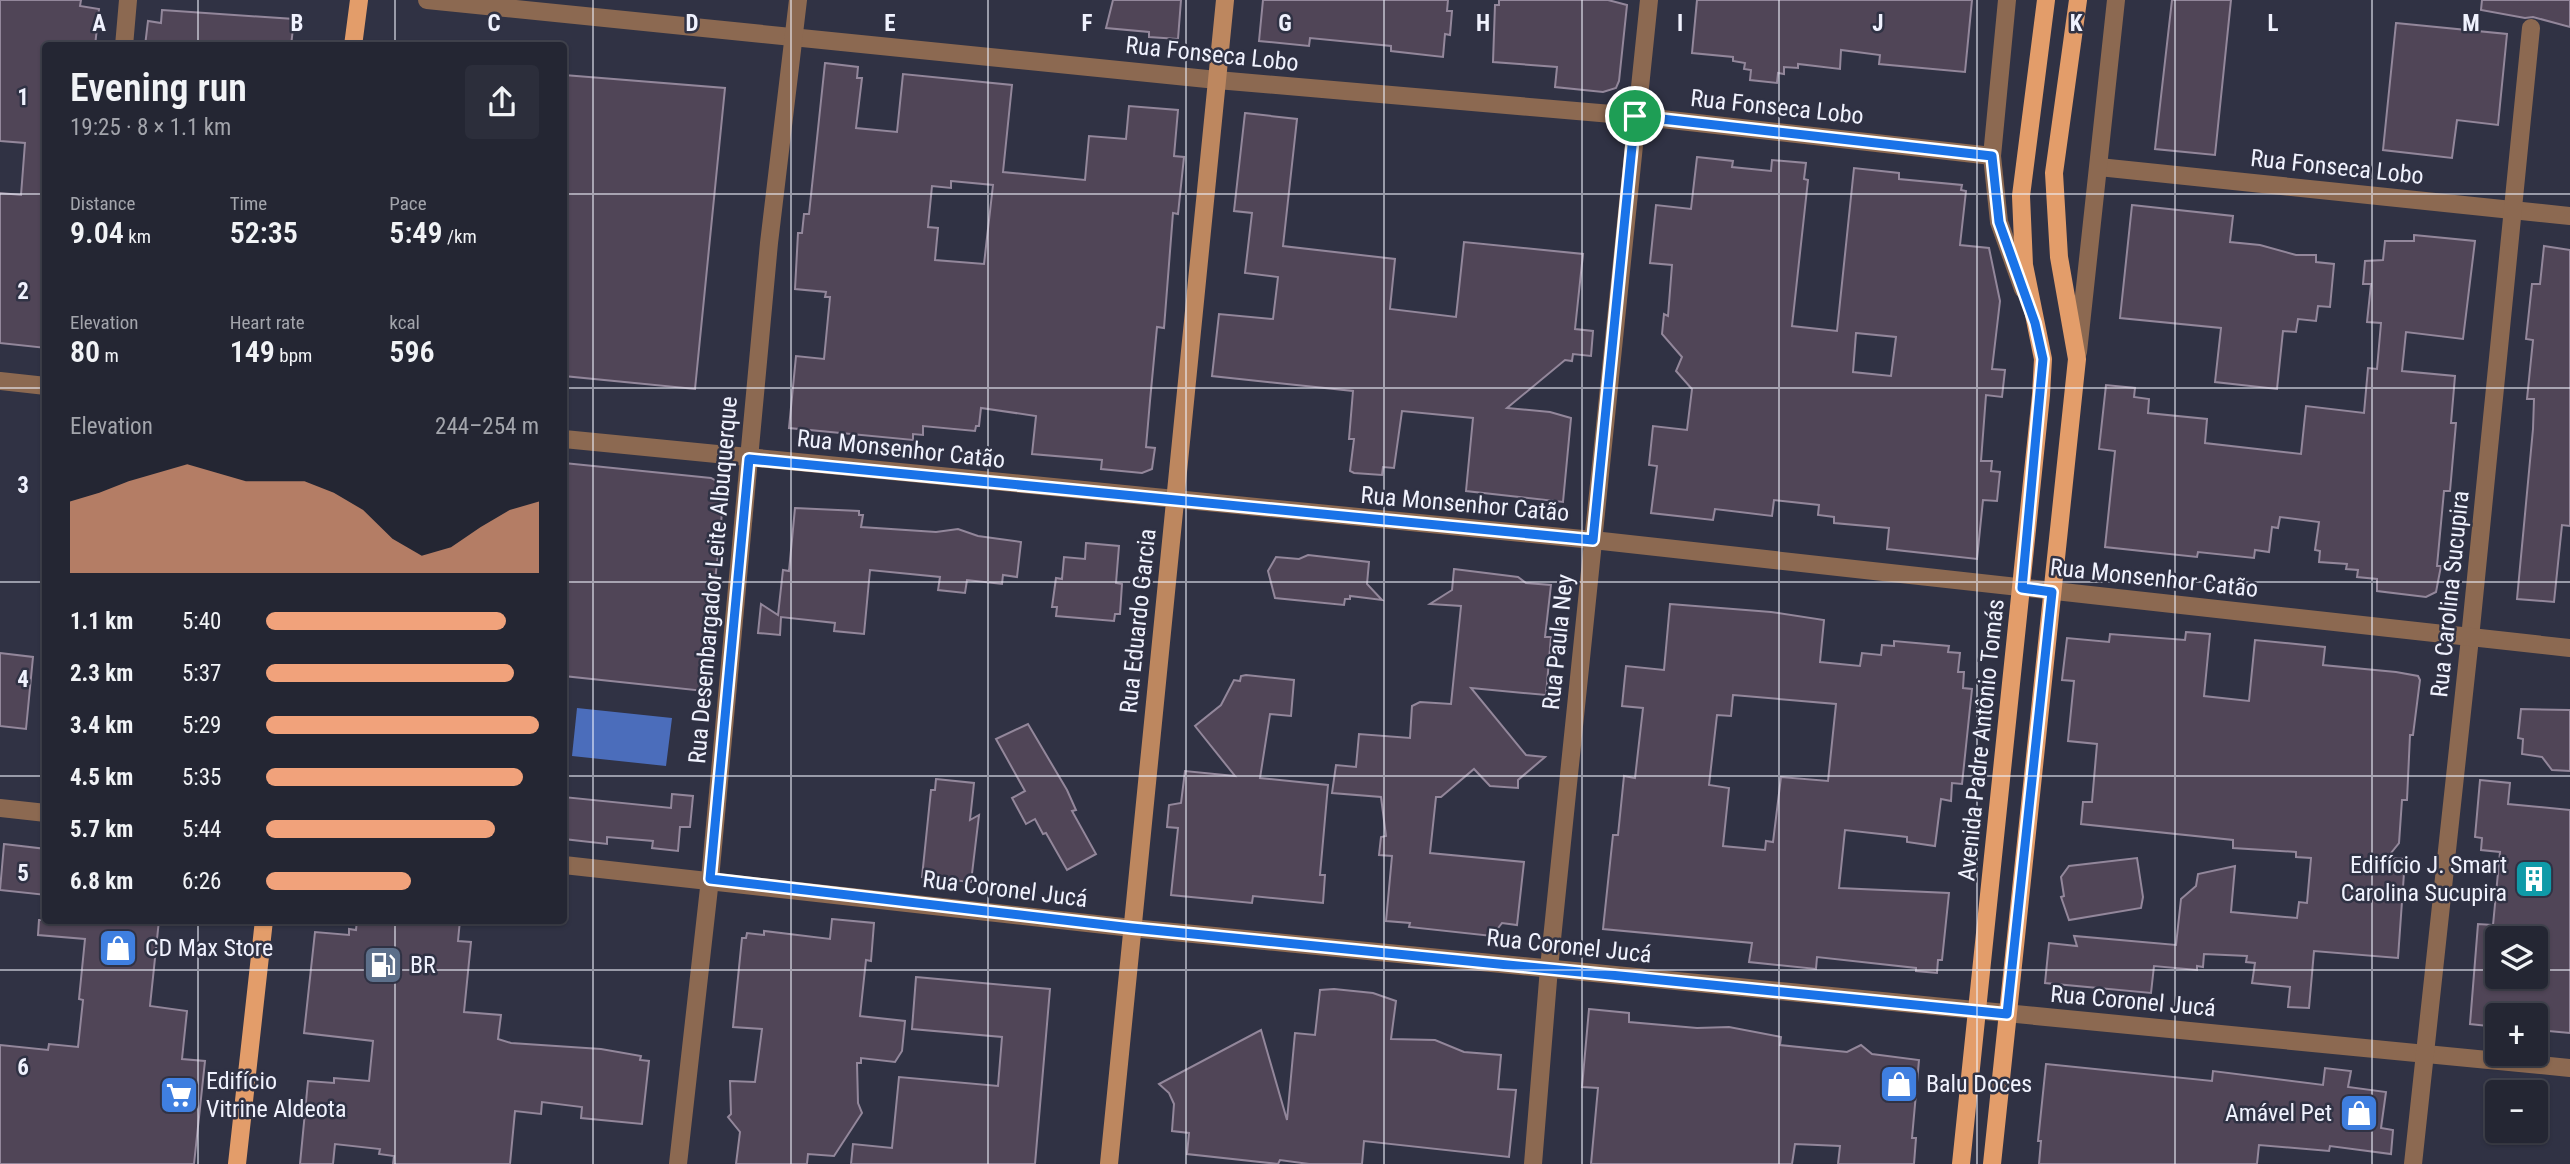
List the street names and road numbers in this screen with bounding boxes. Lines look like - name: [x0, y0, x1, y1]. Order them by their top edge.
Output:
- street label: Rua Fonseca Lobo: [1124, 31, 1300, 77]
- street label: Rua Fonseca Lobo: [1689, 84, 1865, 130]
- street label: Rua Fonseca Lobo: [2249, 144, 2425, 190]
- street label: Rua Desembargador Leite Albuquerque: [683, 395, 743, 765]
- street label: Rua Monsenhor Catão: [796, 424, 1006, 474]
- street label: Rua Monsenhor Catão: [1360, 481, 1570, 527]
- street label: Rua Carolina Sucupira: [2425, 489, 2475, 699]
- street label: Rua Eduardo Garcia: [1114, 527, 1162, 715]
- street label: Rua Monsenhor Catão: [2049, 553, 2259, 603]
- street label: Rua Paula Ney: [1537, 573, 1579, 711]
- street label: Avenida Padre Antônio Tomás: [1952, 598, 2010, 882]
- street label: Rua Coronel Jucá: [921, 865, 1089, 913]
- street label: Rua Coronel Jucá: [1485, 923, 1653, 969]
- street label: Rua Coronel Jucá: [2049, 980, 2217, 1022]

